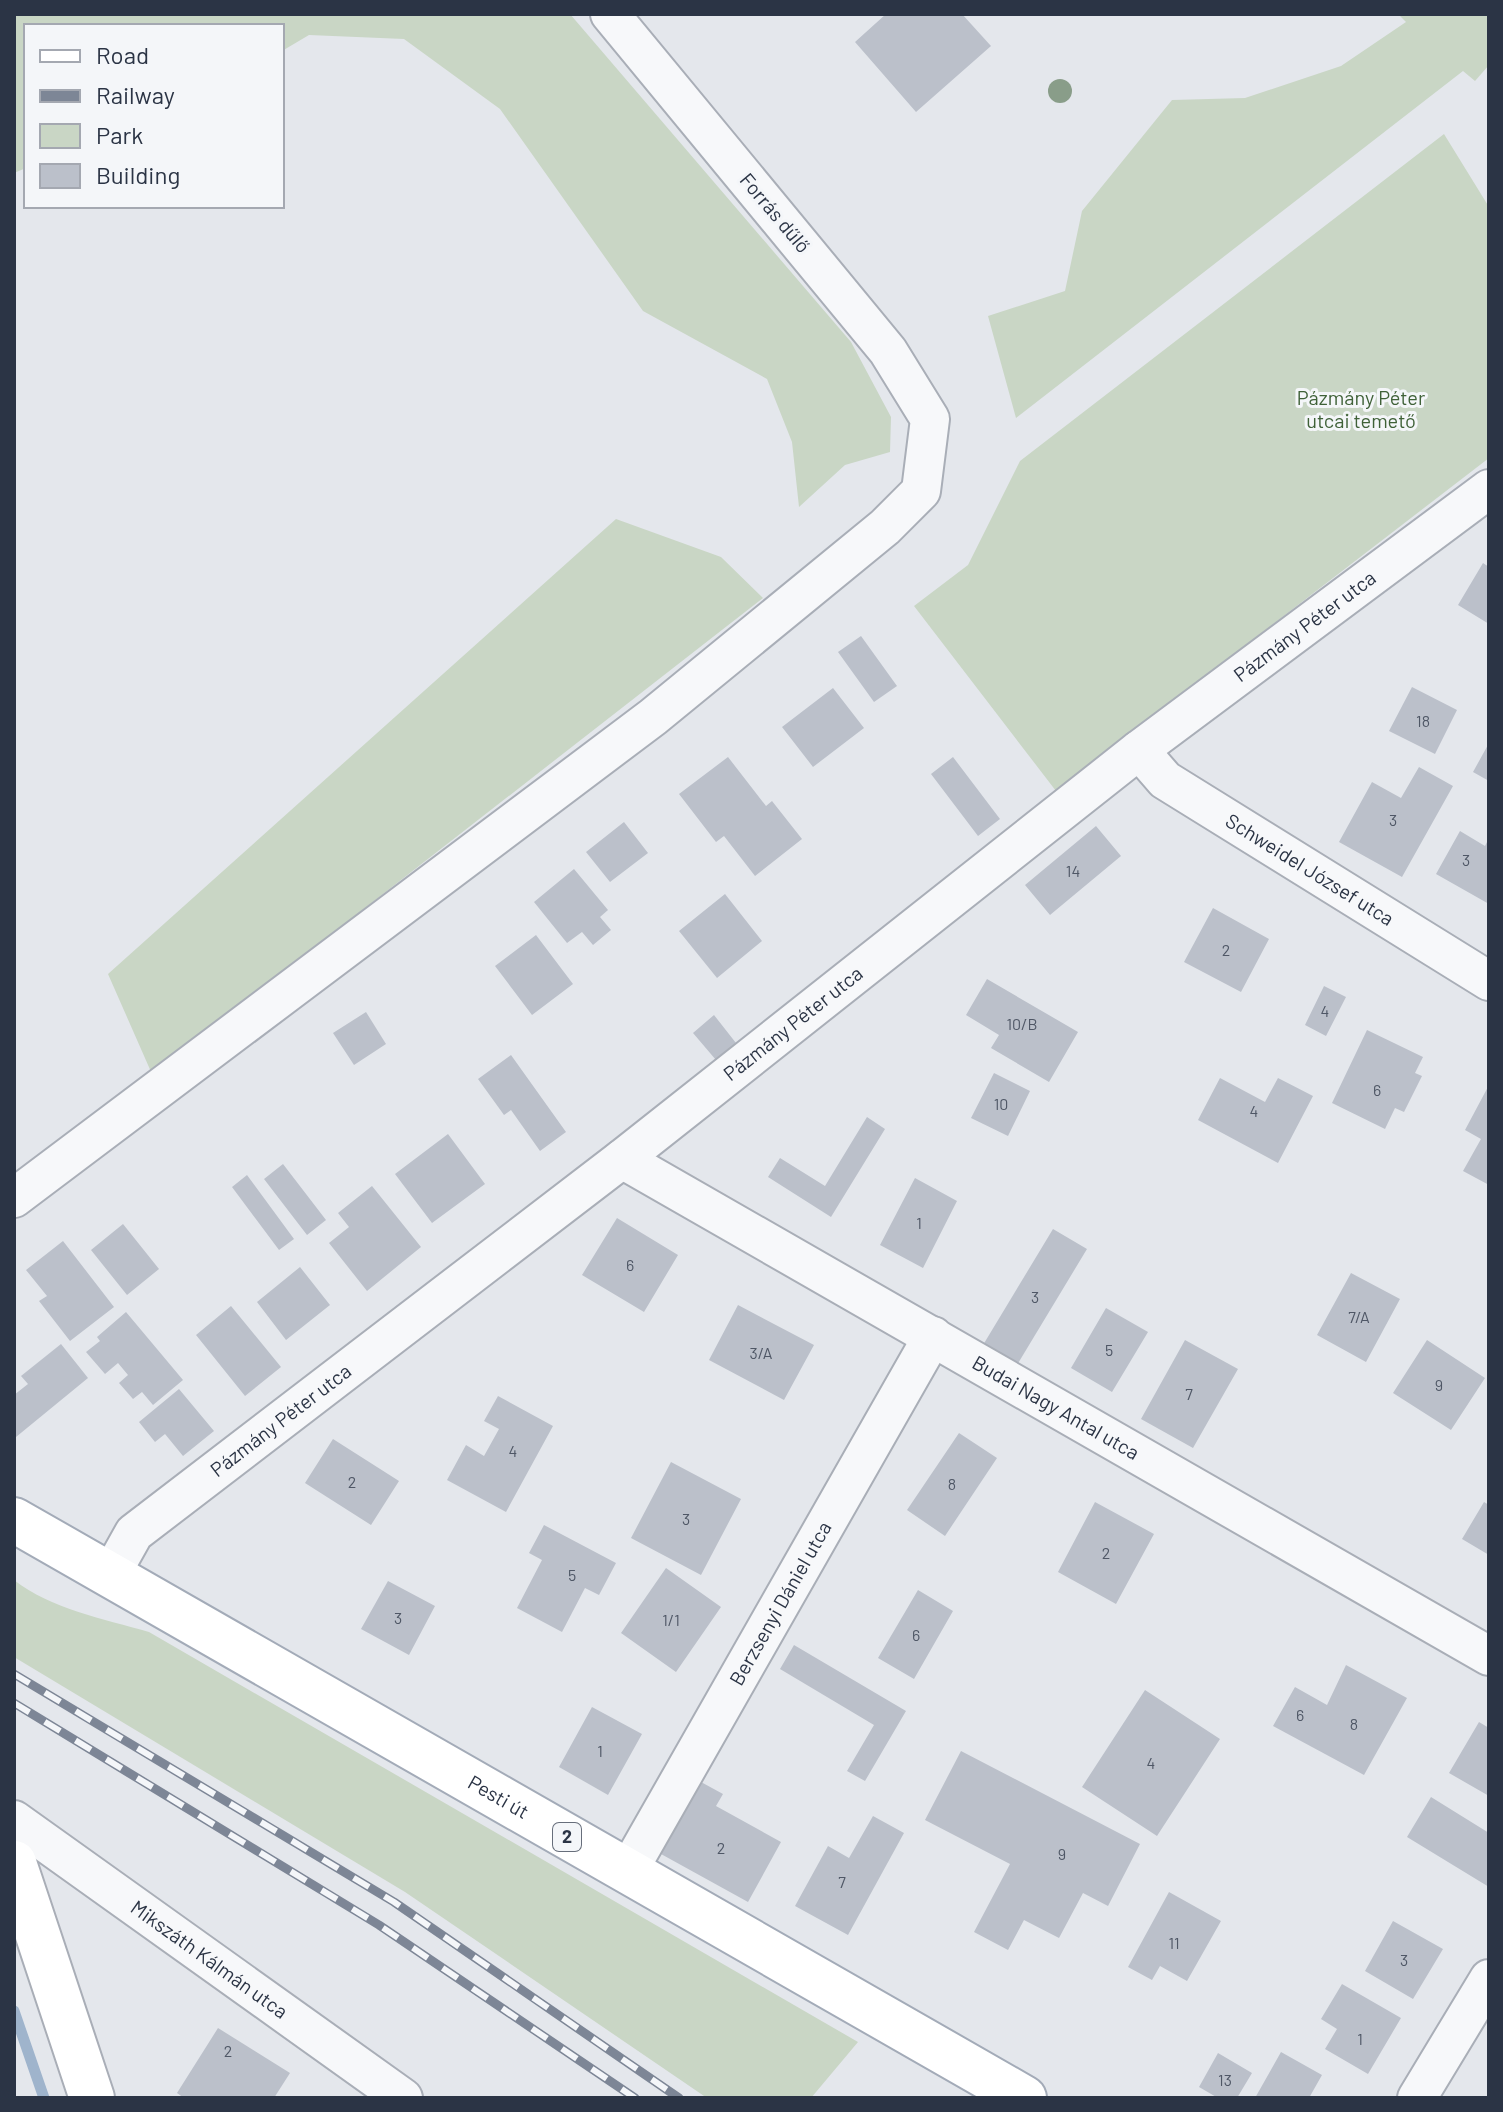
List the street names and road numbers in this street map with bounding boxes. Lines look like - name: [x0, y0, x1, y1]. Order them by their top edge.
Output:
- street label: Forrás dűlő: [735, 168, 816, 257]
- street label: Pázmány Péter utca: [1229, 565, 1380, 686]
- street label: Schweidel József utca: [1222, 808, 1399, 930]
- street label: Pázmány Péter utca: [718, 960, 867, 1085]
- street label: Budai Nagy Antal utca: [969, 1350, 1144, 1464]
- street label: Pázmány Péter utca: [205, 1358, 355, 1481]
- street label: Berzsenyi Dániel utca: [724, 1517, 836, 1689]
- street label: Pesti út: [464, 1769, 533, 1823]
- road number: 2: [553, 1823, 581, 1851]
- street label: Mikszáth Kálmán utca: [127, 1895, 293, 2023]

